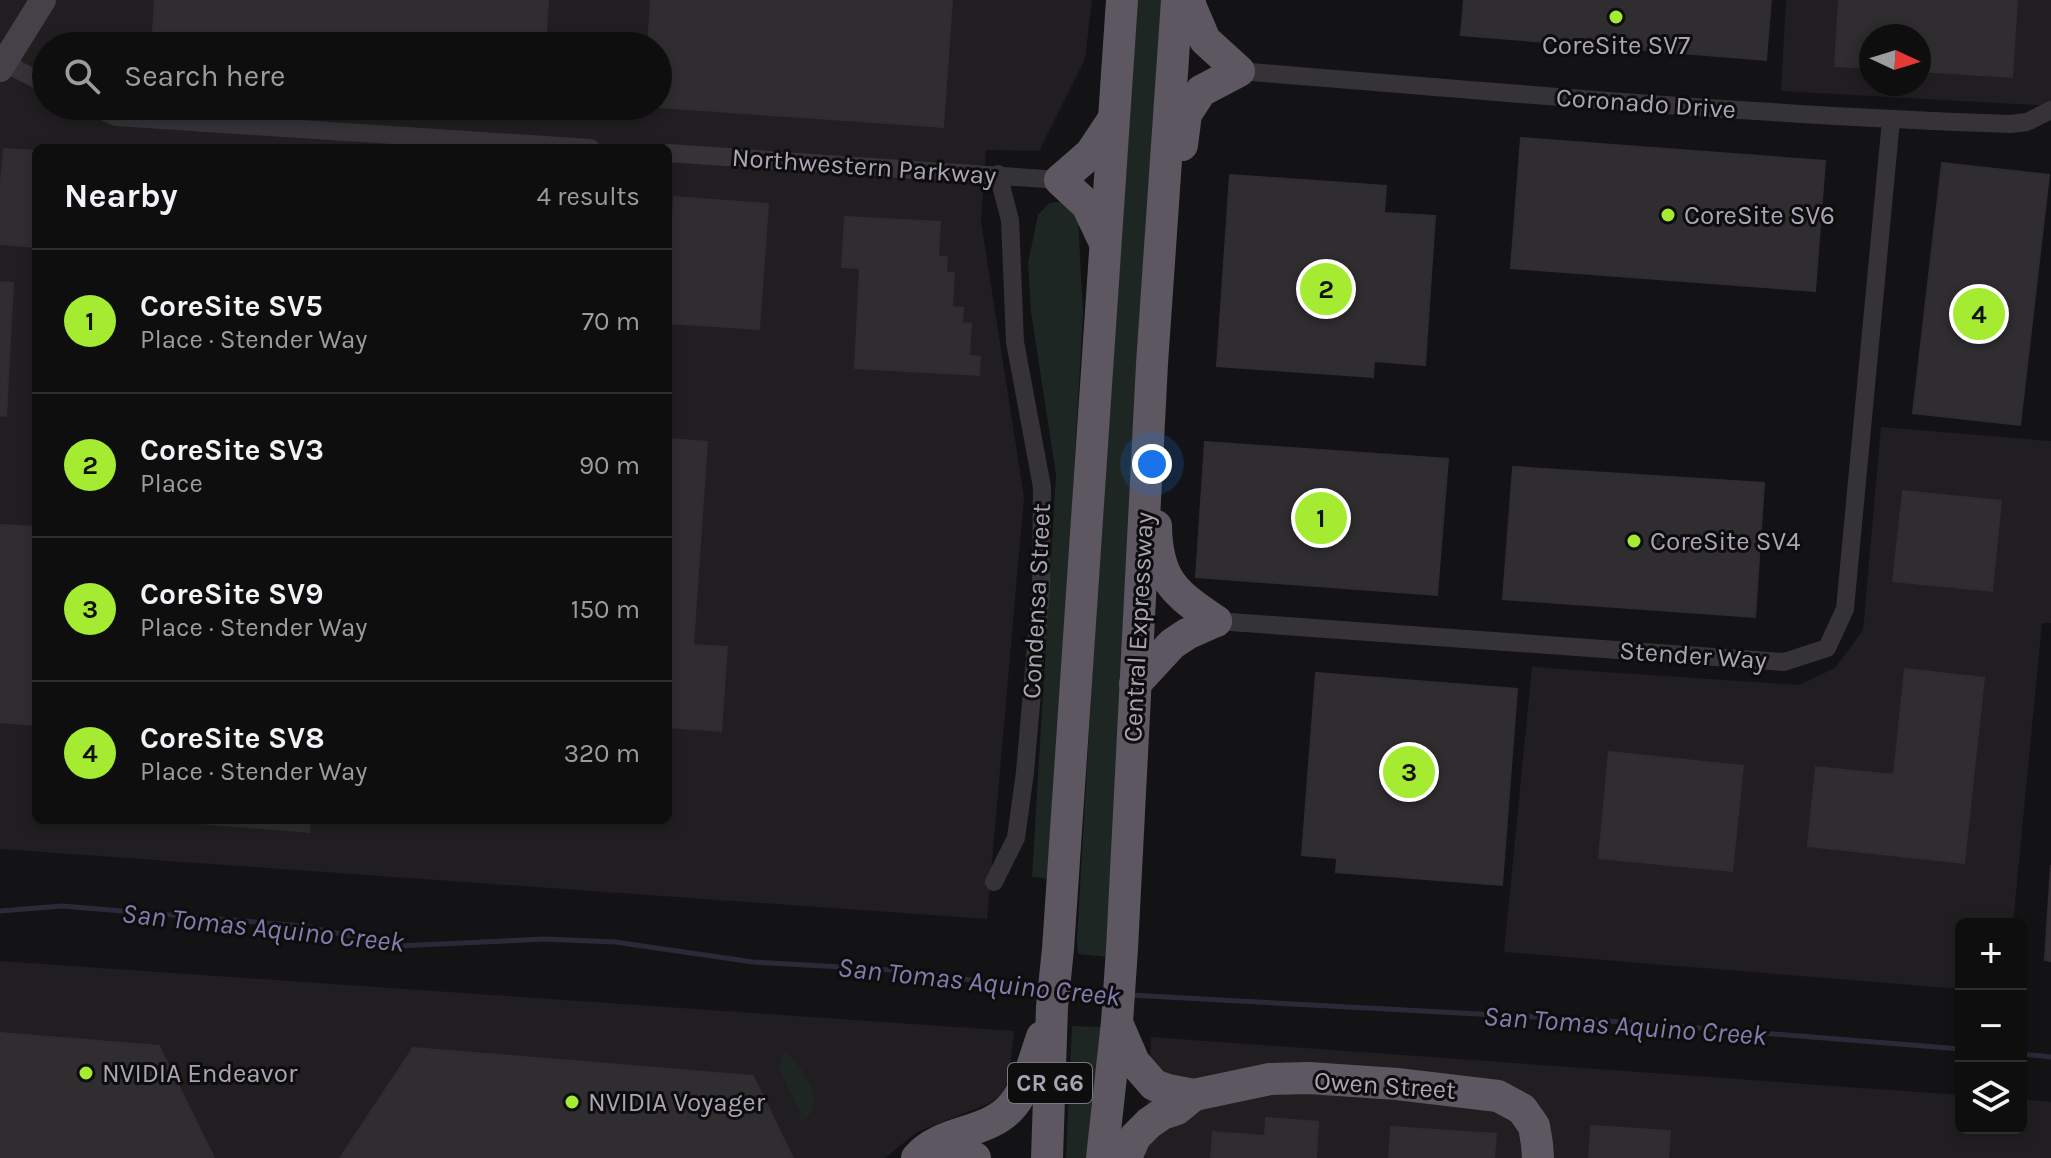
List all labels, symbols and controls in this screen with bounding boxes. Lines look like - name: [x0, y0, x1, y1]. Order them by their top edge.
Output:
- marker: CoreSite SV7: [1607, 8, 1625, 26]
- north arrow: [1859, 24, 1931, 96]
- place label: CoreSite SV7: [1542, 30, 1690, 61]
- search box: [32, 32, 672, 120]
- icon: search: [60, 54, 104, 98]
- text: Search here: [124, 58, 285, 94]
- street label: Coronado Drive: [1555, 82, 1737, 125]
- street label: Northwestern Parkway: [731, 142, 997, 191]
- text: Nearby: [64, 176, 178, 216]
- text: 4 results: [536, 181, 640, 212]
- place label: CoreSite SV6: [1684, 200, 1835, 231]
- marker: CoreSite SV6: [1659, 206, 1677, 224]
- pin: 2: [1300, 259, 1352, 319]
- pin: 4: [1953, 284, 2005, 344]
- text: CoreSite SV5: [140, 288, 323, 324]
- text: 1: [85, 306, 95, 337]
- text: 70 m: [582, 306, 640, 337]
- text: Place · Stender Way: [140, 324, 367, 355]
- text: CoreSite SV3: [140, 432, 324, 468]
- your location: [1132, 444, 1172, 484]
- text: 2: [82, 450, 98, 481]
- text: 90 m: [579, 450, 640, 481]
- text: Place: [140, 468, 203, 499]
- pin: 1: [1295, 488, 1347, 548]
- street label: Condensa Street: [1016, 502, 1057, 700]
- street label: Central Expressway: [1117, 511, 1160, 743]
- place label: CoreSite SV4: [1650, 526, 1801, 557]
- marker: CoreSite SV4: [1625, 532, 1643, 550]
- text: CoreSite SV9: [140, 576, 323, 612]
- text: 3: [82, 594, 98, 625]
- text: 150 m: [571, 594, 640, 625]
- text: Place · Stender Way: [140, 612, 367, 643]
- street label: Stender Way: [1618, 635, 1768, 676]
- text: CoreSite SV8: [140, 720, 325, 756]
- text: 4: [82, 738, 98, 769]
- text: 320 m: [564, 738, 640, 769]
- pin: 3: [1383, 742, 1435, 802]
- text: Place · Stender Way: [140, 756, 367, 787]
- water label: San Tomas Aquino Creek: [120, 896, 407, 959]
- map controls: [1955, 918, 2027, 1134]
- button: +: [1955, 918, 2027, 990]
- water label: San Tomas Aquino Creek: [836, 950, 1123, 1013]
- button: −: [1955, 990, 2027, 1062]
- water label: San Tomas Aquino Creek: [1482, 999, 1769, 1052]
- place label: NVIDIA Endeavor: [102, 1058, 298, 1089]
- button: layers: [1955, 1062, 2027, 1134]
- road number: CR G6: [1008, 1063, 1092, 1103]
- marker: NVIDIA Endeavor: [77, 1064, 95, 1082]
- street label: Owen Street: [1313, 1065, 1457, 1106]
- place label: NVIDIA Voyager: [588, 1087, 766, 1118]
- marker: NVIDIA Voyager: [563, 1093, 581, 1111]

